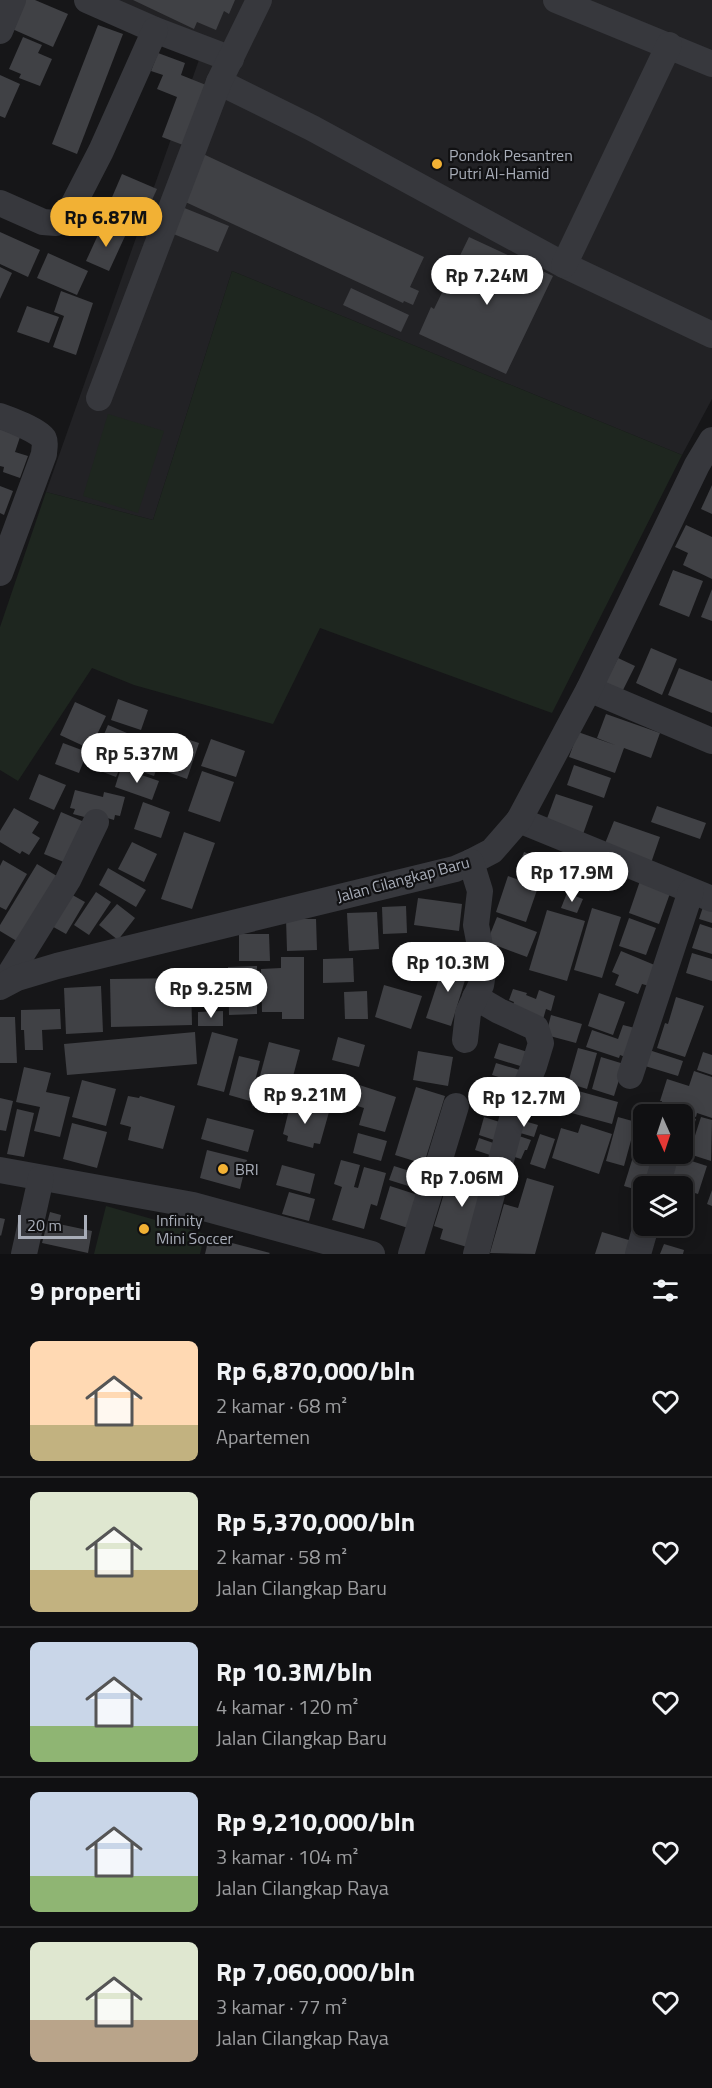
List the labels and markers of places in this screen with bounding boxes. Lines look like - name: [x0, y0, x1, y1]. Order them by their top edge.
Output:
- place label: Pondok Pesantren Putri Al-Hamid: [449, 143, 573, 185]
- marker: Pondok Pesantren Putri Al-Hamid: [430, 157, 444, 171]
- pin: Rp 6.87M: [44, 197, 168, 248]
- pin: Rp 7.24M: [425, 255, 549, 306]
- pin: Rp 5.37M: [75, 733, 199, 784]
- pin: Rp 17.9M: [510, 852, 634, 903]
- pin: Rp 10.3M: [386, 942, 510, 993]
- pin: Rp 9.25M: [149, 968, 273, 1019]
- pin: Rp 9.21M: [243, 1074, 367, 1125]
- pin: Rp 12.7M: [462, 1077, 586, 1128]
- place label: BRI: [235, 1157, 259, 1181]
- pin: Rp 7.06M: [400, 1157, 524, 1208]
- marker: BRI: [216, 1162, 230, 1176]
- place label: Infinity Mini Soccer: [156, 1208, 234, 1250]
- marker: Infinity Mini Soccer: [137, 1222, 151, 1236]

